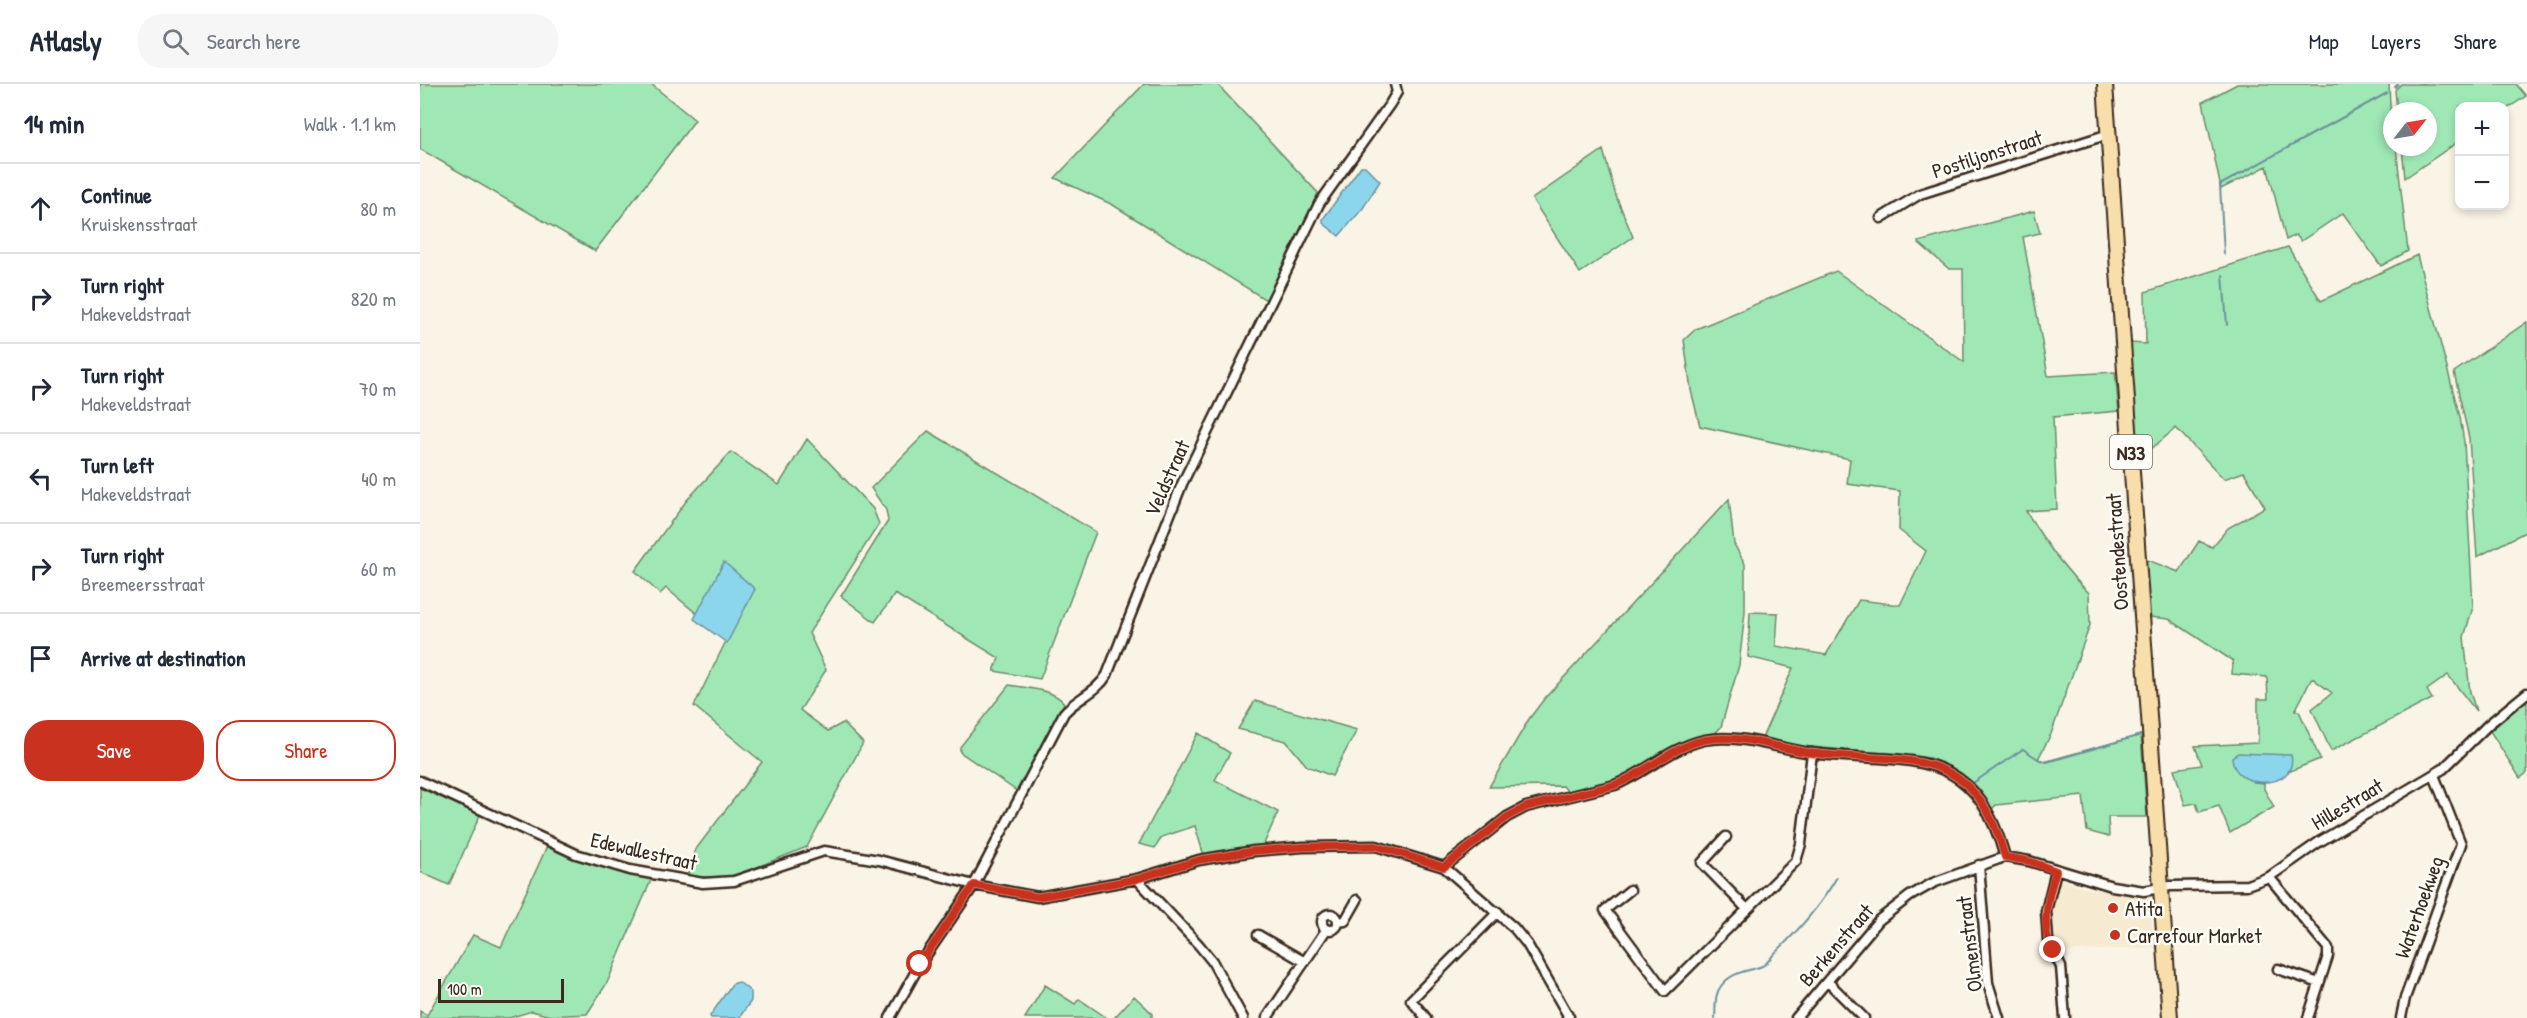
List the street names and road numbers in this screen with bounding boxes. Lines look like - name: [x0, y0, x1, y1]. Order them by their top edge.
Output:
- street label: Postiljonstraat: [1928, 122, 2046, 185]
- street label: Veldstraat: [1137, 434, 1197, 521]
- road number: N33: [2110, 435, 2152, 469]
- street label: Oostendestraat: [2098, 492, 2136, 611]
- street label: Hillestraat: [2306, 771, 2389, 837]
- street label: Edewallestraat: [588, 825, 701, 877]
- street label: Waterhoekweg: [2387, 852, 2451, 962]
- street label: Olmenstraat: [1949, 894, 1989, 994]
- street label: Berkenstraat: [1792, 897, 1880, 993]

